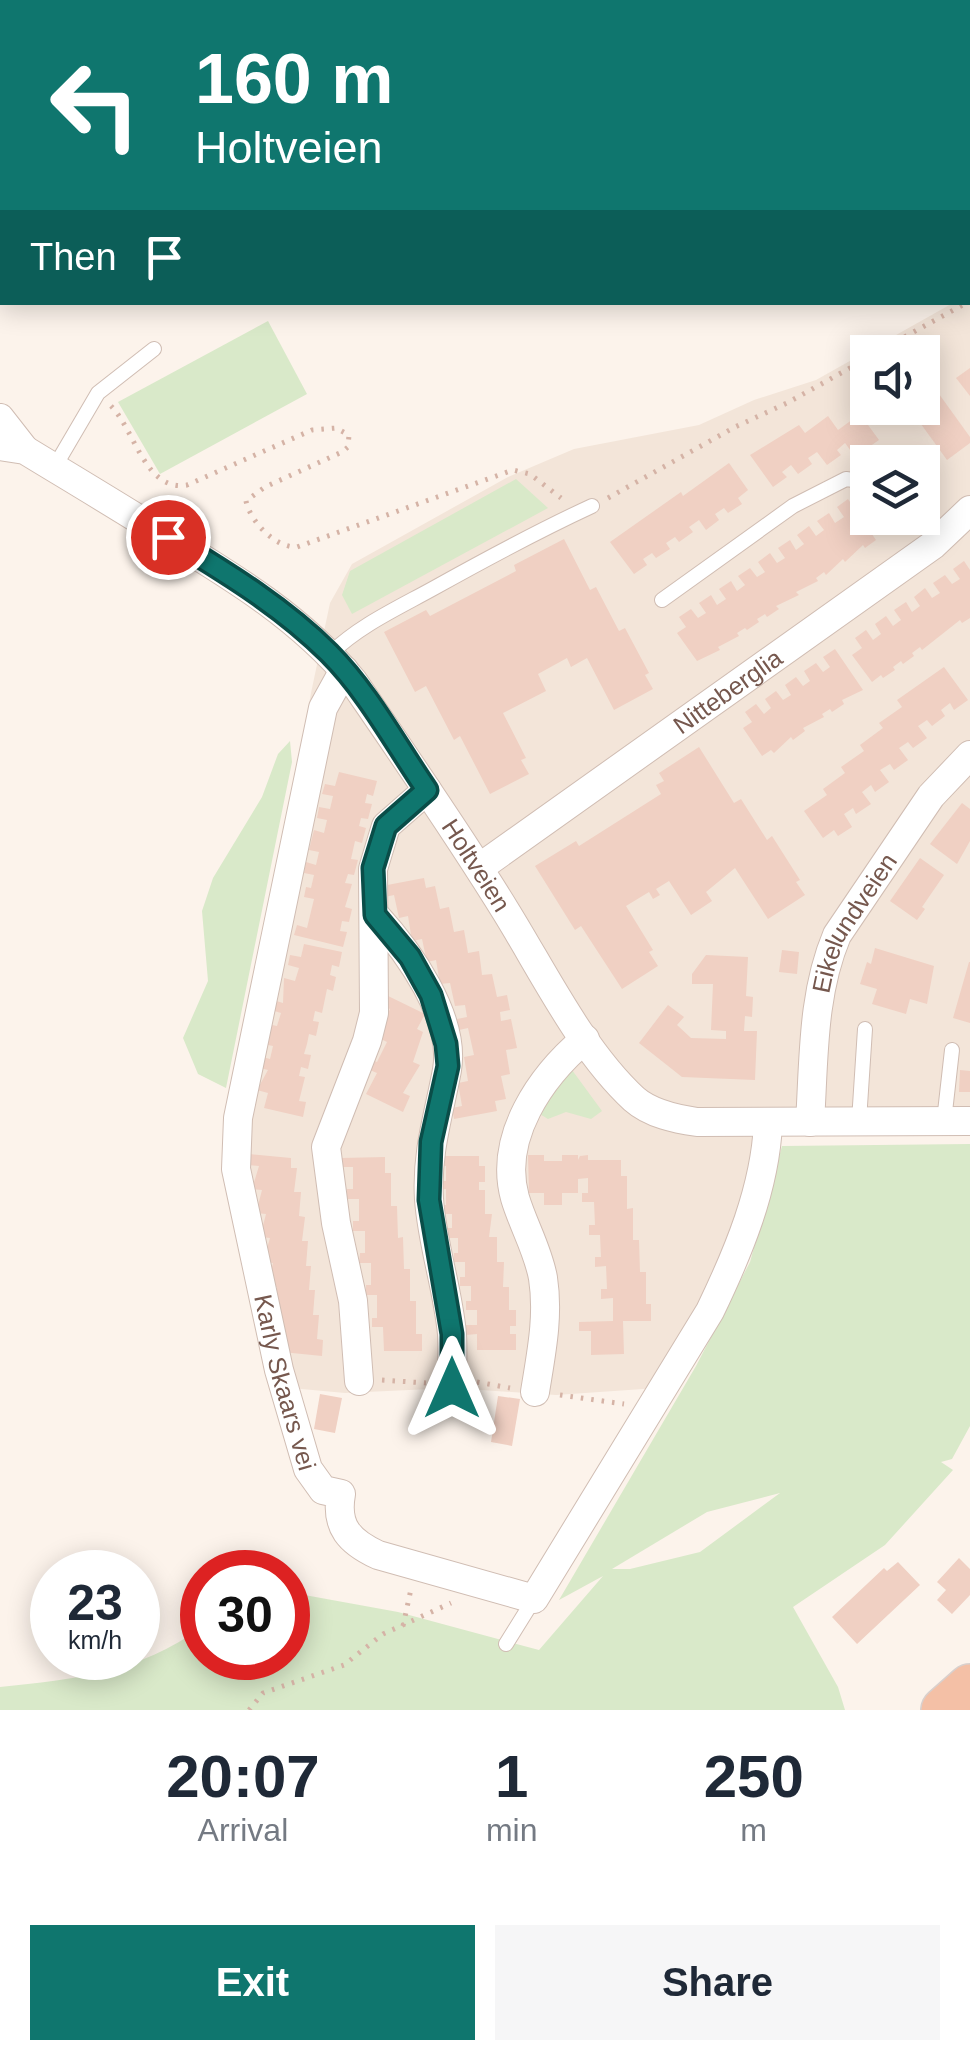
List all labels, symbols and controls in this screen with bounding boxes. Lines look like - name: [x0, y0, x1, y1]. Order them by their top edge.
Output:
- icon: left: [30, 40, 160, 170]
- text: 160 m: [195, 40, 393, 118]
- text: Holtveien: [195, 122, 383, 173]
- icon: arrive: [137, 230, 192, 285]
- text: Then: [30, 236, 117, 278]
- map controls: [850, 335, 940, 535]
- button: sound: [850, 335, 940, 425]
- button: layers: [850, 445, 940, 535]
- pin: [126, 495, 211, 580]
- icon: arrive: [141, 510, 196, 565]
- street label: Nitteberglia: [668, 643, 787, 739]
- street label: Holtveien: [437, 814, 516, 917]
- street label: Eikelundveien: [807, 848, 902, 995]
- street label: Karly Skaars vei: [249, 1292, 322, 1473]
- position arrow: [400, 1336, 504, 1440]
- speed limit sign: 30: [180, 1550, 310, 1680]
- text: 23: [67, 1575, 123, 1631]
- text: km/h: [68, 1626, 122, 1654]
- text: 20:07: [166, 1743, 320, 1810]
- text: 1: [495, 1743, 528, 1810]
- text: 250: [704, 1743, 804, 1810]
- text: Arrival: [198, 1812, 288, 1848]
- text: min: [486, 1812, 537, 1848]
- text: m: [740, 1812, 767, 1848]
- button: Exit: [30, 1925, 475, 2040]
- button: Share: [495, 1925, 940, 2040]

